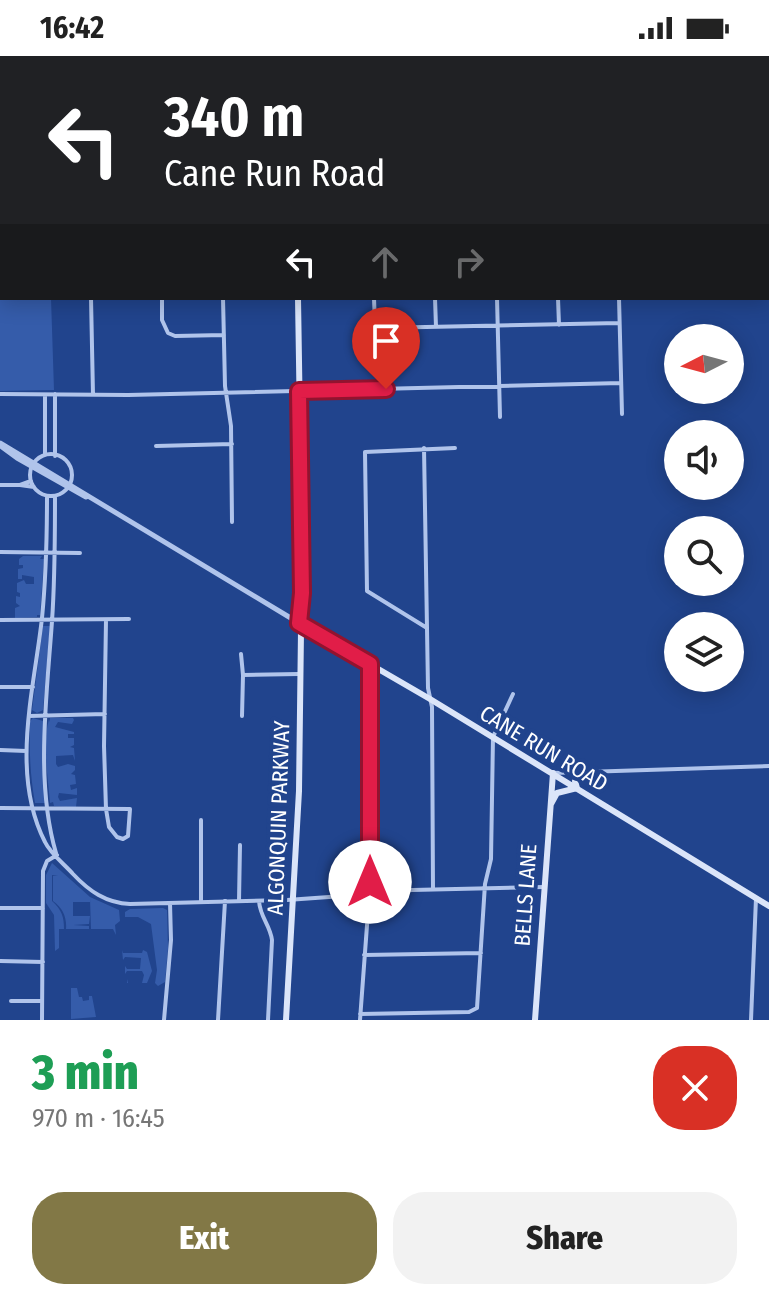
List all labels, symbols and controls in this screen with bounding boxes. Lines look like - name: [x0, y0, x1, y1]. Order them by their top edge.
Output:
- text: 16:42: [40, 10, 104, 46]
- text: 340 m: [164, 84, 304, 151]
- icon: left: [32, 88, 136, 192]
- text: Cane Run Road: [164, 152, 385, 196]
- icon: left: [279, 240, 323, 284]
- icon: ahead: [363, 240, 407, 284]
- icon: right: [447, 240, 491, 284]
- pin: [352, 307, 420, 389]
- icon: arrive: [364, 319, 408, 363]
- north arrow: [664, 324, 744, 404]
- map controls: [664, 324, 744, 692]
- button: sound: [664, 420, 744, 500]
- button: search: [664, 516, 744, 596]
- button: layers: [664, 612, 744, 692]
- street label: CANE RUN ROAD: [475, 700, 613, 797]
- street label: ALGONQUIN PARKWAY: [262, 720, 295, 916]
- position arrow: [328, 840, 412, 924]
- street label: BELLS LANE: [508, 843, 543, 947]
- text: 3 min: [32, 1044, 139, 1102]
- button: close: [653, 1046, 737, 1130]
- text: 970 m · 16:45: [32, 1103, 165, 1134]
- button: Exit: [32, 1192, 377, 1284]
- button: Share: [393, 1192, 737, 1284]

